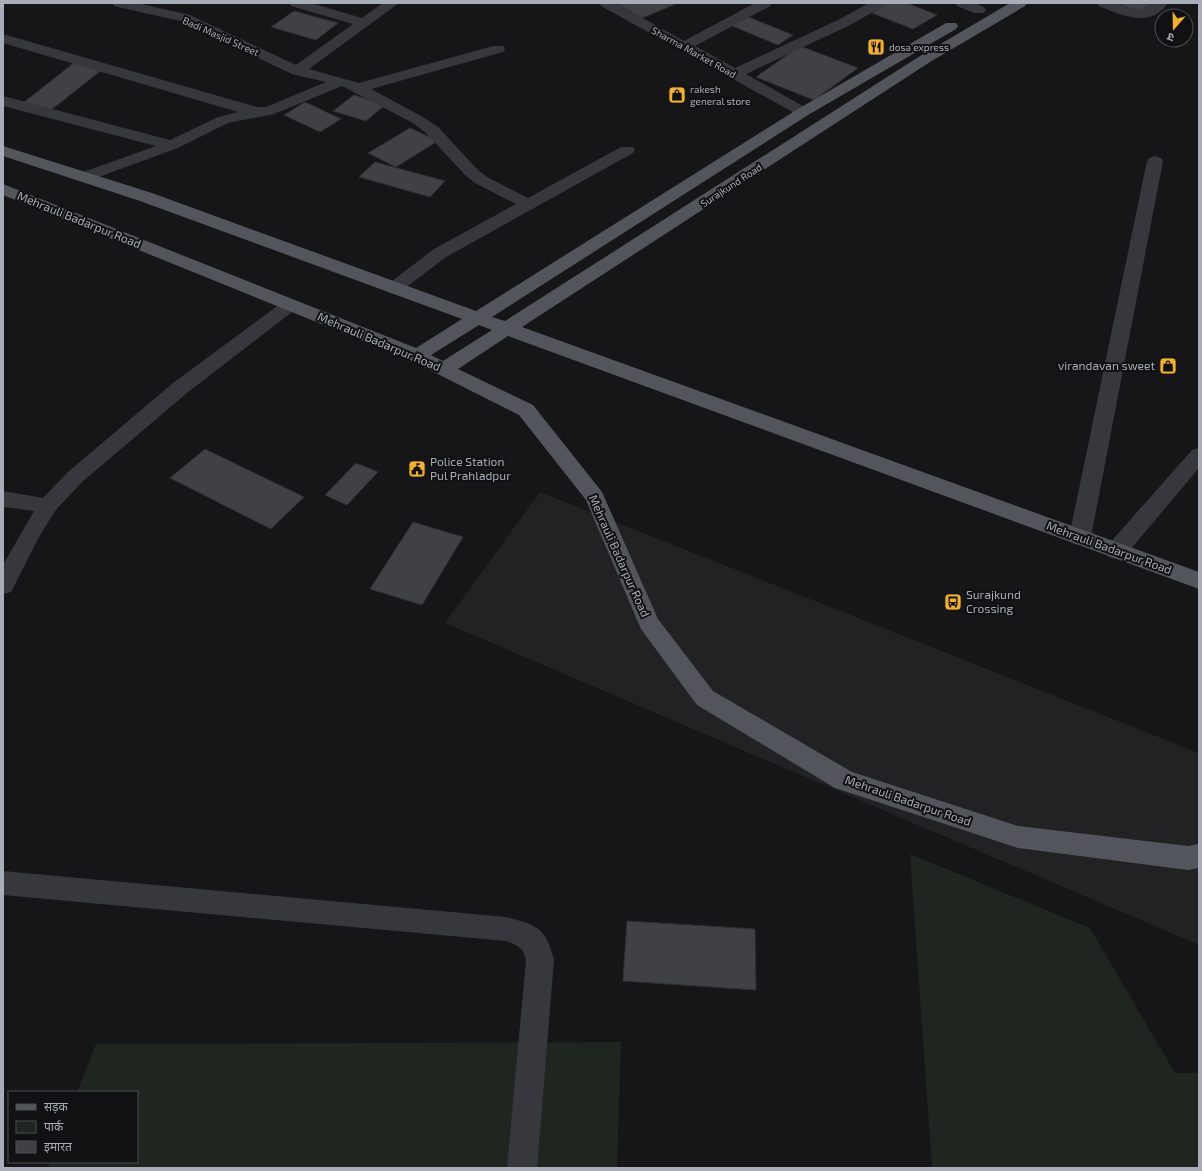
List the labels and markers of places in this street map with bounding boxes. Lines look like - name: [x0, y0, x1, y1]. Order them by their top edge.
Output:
- restaurant icon: dosa express: [866, 37, 886, 57]
- place label: dosa express: [889, 41, 949, 53]
- place label: rakesh general store: [690, 83, 750, 107]
- shop icon: rakesh general store: [667, 85, 687, 105]
- shop icon: virandavan sweet: [1158, 356, 1178, 376]
- place label: virandavan sweet: [1058, 358, 1155, 372]
- place label: Police Station Pul Prahladpur: [430, 454, 511, 482]
- public building icon: Police Station Pul Prahladpur: [407, 459, 427, 479]
- place label: Surajkund Crossing: [966, 587, 1021, 615]
- bus stop icon: Surajkund Crossing: [943, 592, 963, 612]

